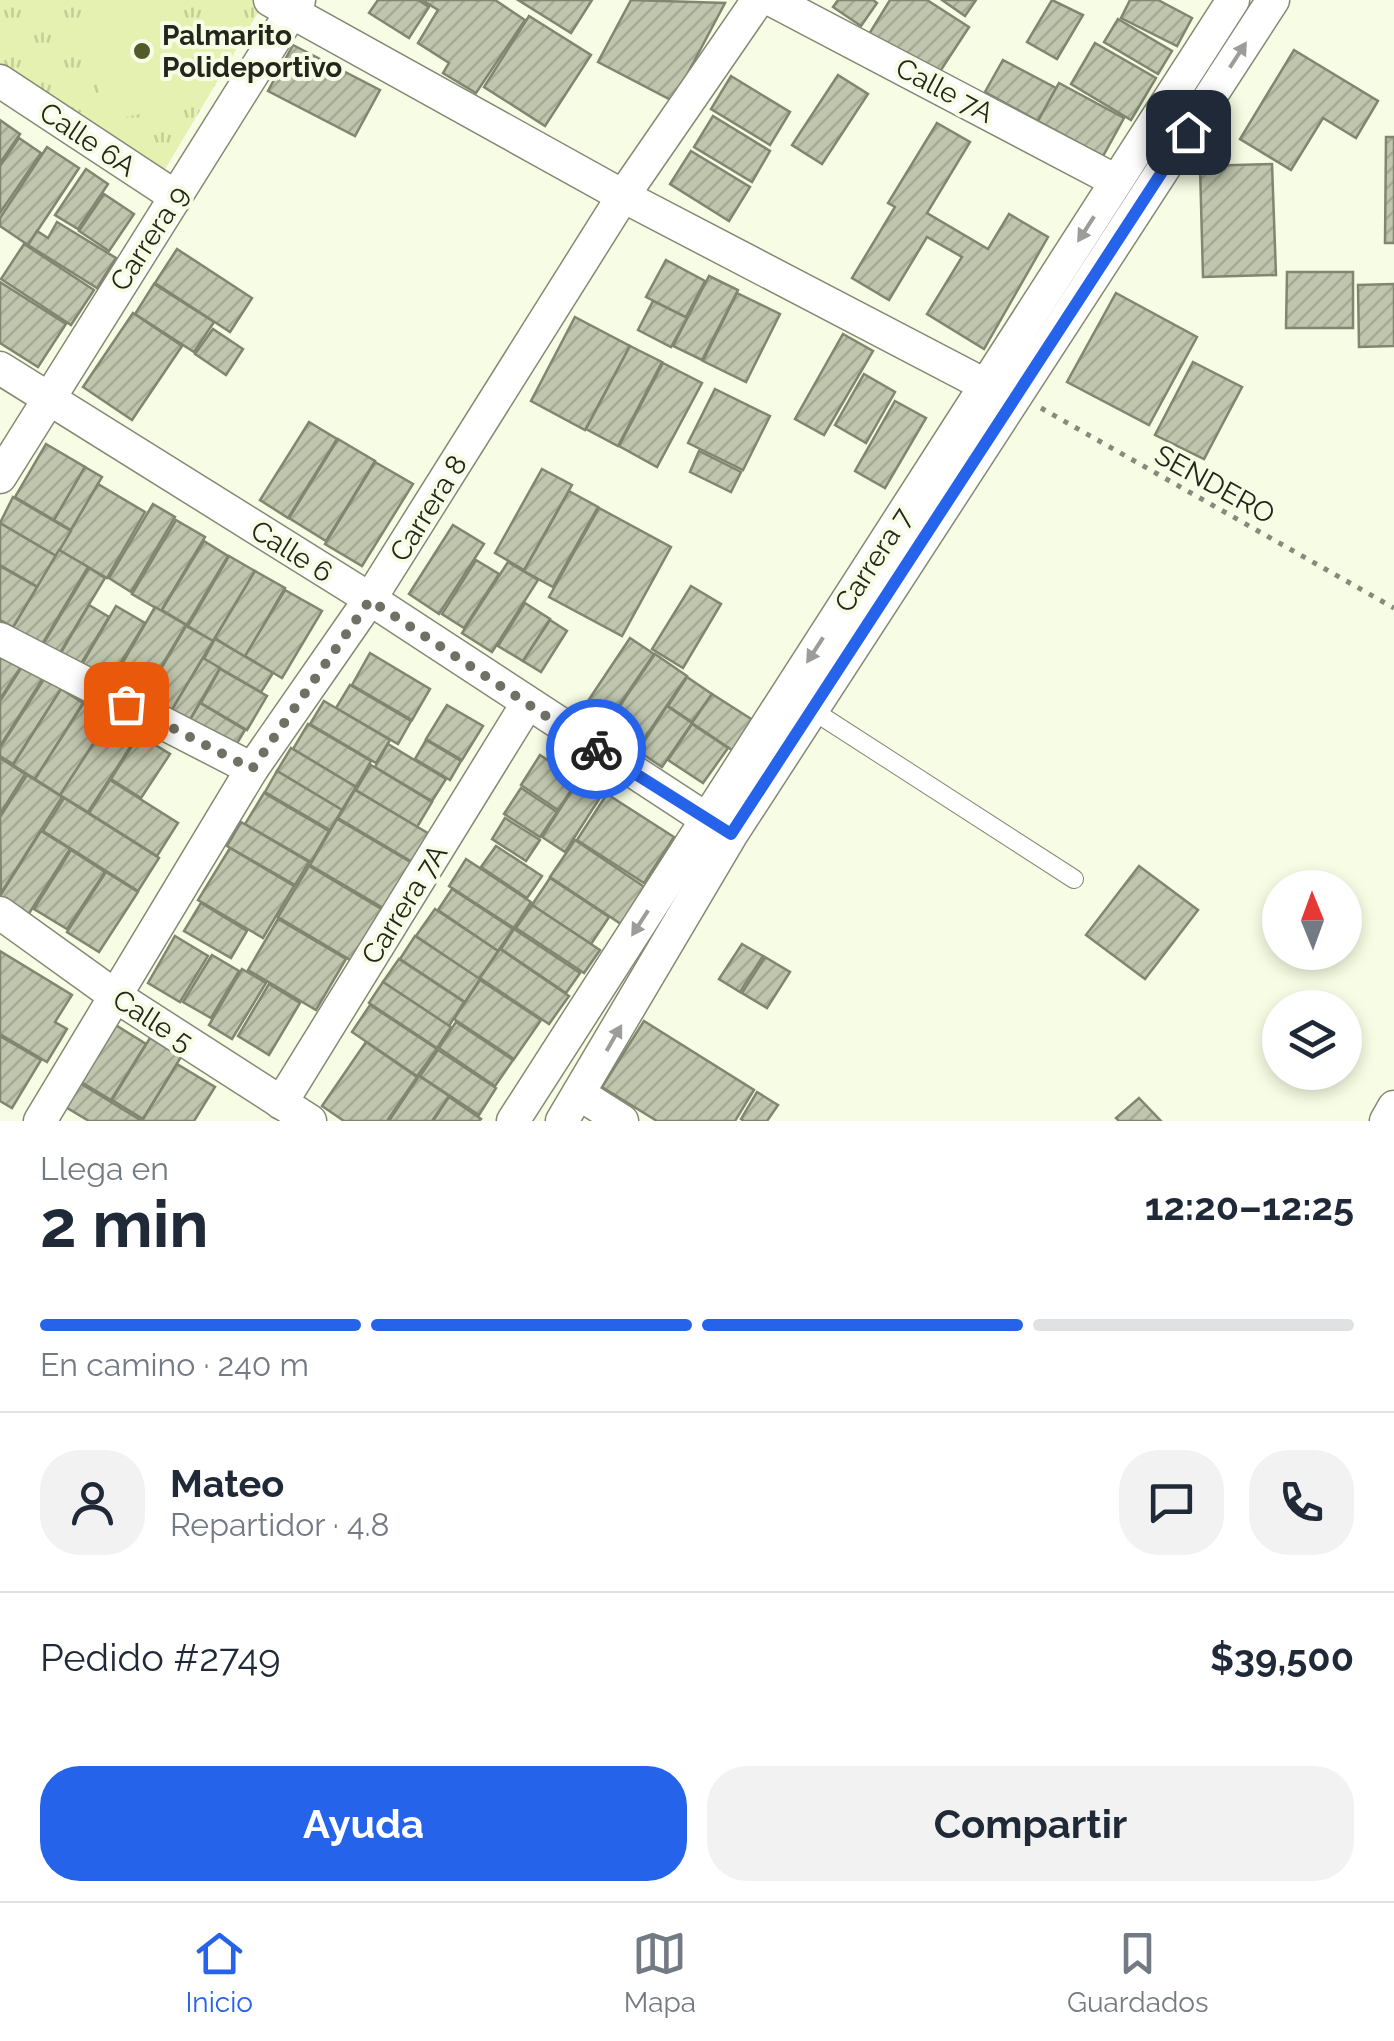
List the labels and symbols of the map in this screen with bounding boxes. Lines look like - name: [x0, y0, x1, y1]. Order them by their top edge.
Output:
- place label: Palmarito Polideportivo: [162, 19, 342, 84]
- marker: Palmarito Polideportivo: [131, 40, 153, 62]
- one-way arrow: [1228, 41, 1246, 69]
- street label: Calle 7A: [890, 51, 999, 130]
- pin: [1146, 90, 1231, 175]
- street label: Calle 6A: [33, 95, 142, 184]
- street label: Carrera 9: [103, 180, 196, 297]
- one-way arrow: [1077, 216, 1095, 243]
- street label: SENDERO: [1149, 438, 1281, 531]
- street label: Carrera 8: [383, 449, 474, 567]
- street label: Carrera 7: [828, 502, 919, 618]
- street label: Calle 6: [245, 514, 339, 589]
- one-way arrow: [807, 636, 825, 664]
- pin: [84, 662, 169, 747]
- courier: [546, 699, 646, 799]
- street label: Carrera 7A: [355, 838, 454, 970]
- north arrow: [1262, 870, 1362, 970]
- one-way arrow: [631, 910, 649, 937]
- street label: Calle 5: [107, 982, 199, 1058]
- one-way arrow: [605, 1024, 622, 1053]

